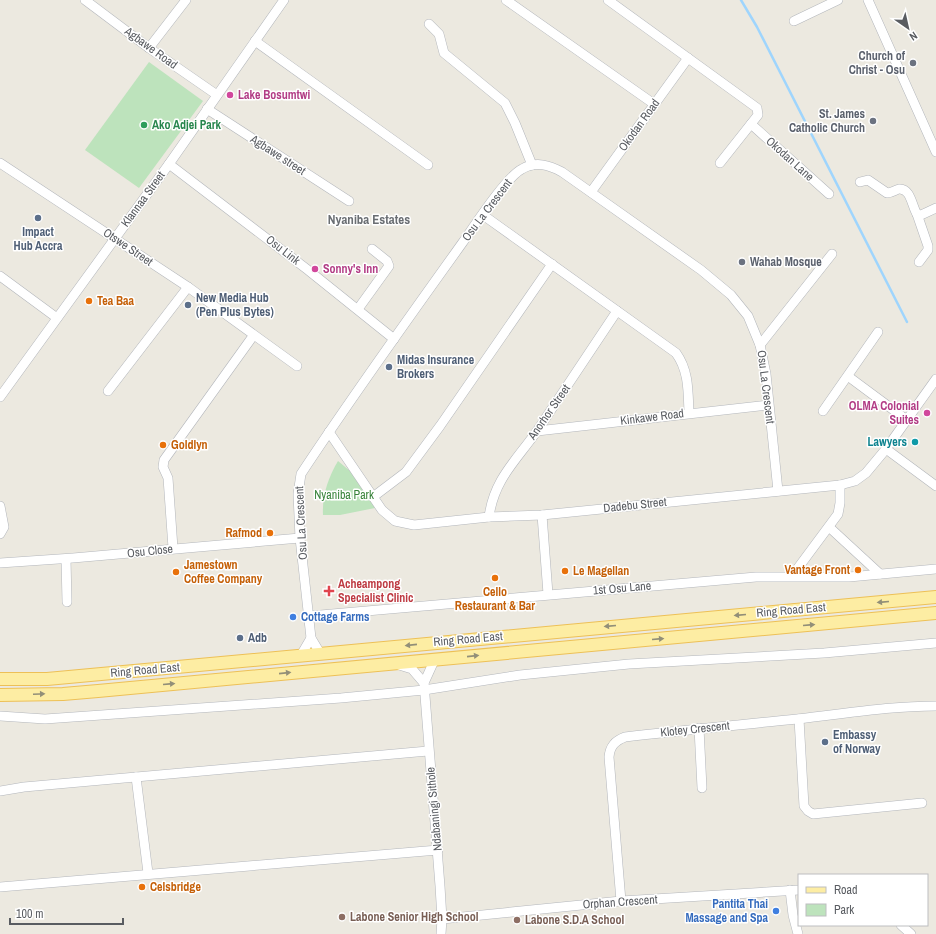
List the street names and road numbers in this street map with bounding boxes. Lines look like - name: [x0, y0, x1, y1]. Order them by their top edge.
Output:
- street label: Agbawe Road: [120, 23, 181, 73]
- street label: Okodan Road: [615, 96, 663, 154]
- street label: Agbawe street: [246, 131, 309, 179]
- street label: Okodan Lane: [763, 133, 817, 185]
- street label: Klannaa Street: [117, 168, 169, 230]
- street label: Osu La Crescent: [458, 175, 516, 244]
- street label: Otswe Street: [100, 224, 156, 270]
- street label: Osu Link: [263, 232, 304, 268]
- street label: Osu La Crescent: [754, 349, 778, 425]
- street label: Anorhor Street: [524, 381, 574, 444]
- street label: Kinkawe Road: [619, 405, 685, 429]
- street label: Osu La Crescent: [291, 485, 311, 560]
- street label: Dadebu Street: [603, 494, 668, 516]
- street label: Osu Close: [126, 541, 174, 561]
- street label: 1st Osu Lane: [592, 577, 652, 599]
- street label: Ring Road East: [756, 599, 827, 621]
- street label: Ring Road East: [433, 628, 504, 650]
- street label: Ring Road East: [110, 659, 181, 681]
- street label: Klotey Crescent: [660, 717, 731, 741]
- street label: Ndabaningi Sithole: [422, 766, 446, 852]
- street label: Orphan Crescent: [582, 891, 658, 913]

